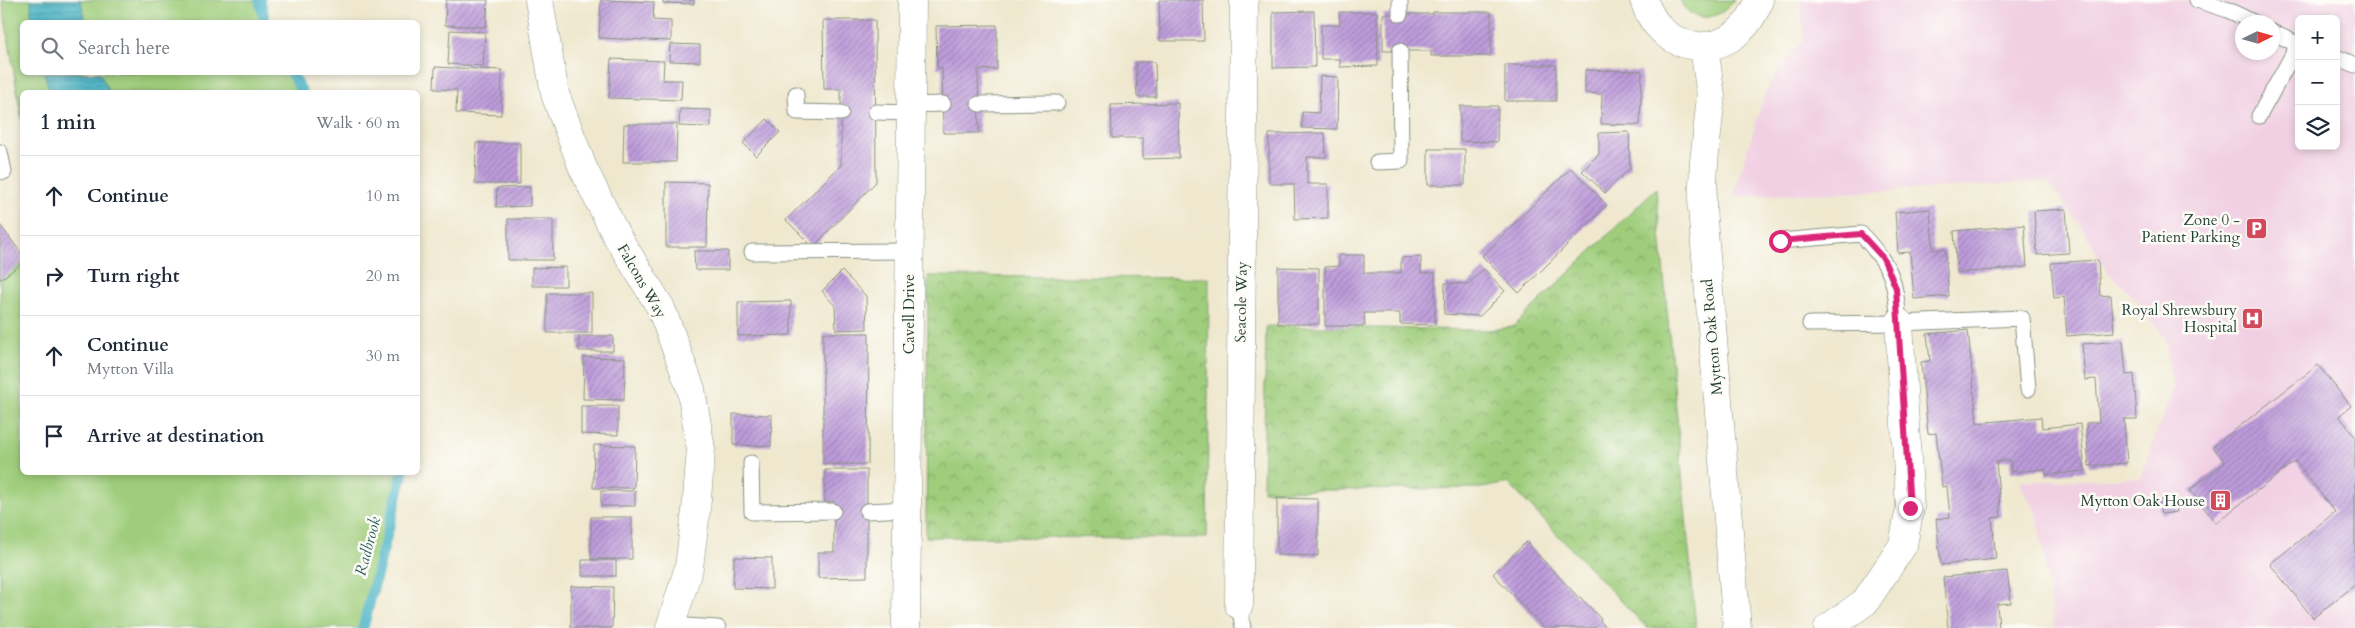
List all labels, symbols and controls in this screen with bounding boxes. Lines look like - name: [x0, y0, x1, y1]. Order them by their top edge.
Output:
- north arrow: [2235, 15, 2280, 60]
- map controls: [2295, 15, 2340, 150]
- button: +: [2295, 15, 2340, 60]
- search box: [20, 20, 420, 75]
- icon: search: [38, 34, 66, 62]
- text: Search here: [78, 35, 170, 61]
- button: −: [2295, 60, 2340, 105]
- button: layers: [2295, 105, 2340, 150]
- text: 1 min: [40, 108, 96, 137]
- text: Walk · 60 m: [316, 112, 400, 134]
- icon: ahead: [40, 182, 68, 210]
- text: Continue: [87, 183, 169, 209]
- text: 10 m: [366, 185, 400, 207]
- place label: Zone 0 - Patient Parking: [2142, 210, 2241, 247]
- parking icon: Zone 0 - Patient Parking: [2244, 217, 2268, 241]
- route start: [1769, 230, 1792, 253]
- street label: Falcons Way: [613, 240, 671, 322]
- street label: Seacole Way: [1230, 261, 1252, 343]
- icon: right: [40, 262, 68, 290]
- text: Turn right: [87, 263, 179, 289]
- text: 20 m: [366, 265, 400, 287]
- street label: Cavell Drive: [899, 274, 919, 354]
- street label: Mytton Oak Road: [1697, 278, 1727, 396]
- place label: Royal Shrewsbury Hospital: [2121, 300, 2237, 337]
- hospital icon: Royal Shrewsbury Hospital: [2241, 307, 2265, 331]
- text: Continue: [87, 332, 169, 358]
- icon: ahead: [40, 342, 68, 370]
- text: 30 m: [366, 345, 400, 367]
- text: Mytton Villa: [87, 358, 174, 380]
- icon: arrive: [40, 422, 68, 450]
- text: Arrive at destination: [87, 423, 264, 449]
- building icon: Mytton Oak House: [2209, 489, 2233, 513]
- place label: Mytton Oak House: [2081, 491, 2205, 511]
- route end: [1899, 497, 1922, 520]
- water label: Radbrook: [350, 514, 386, 578]

